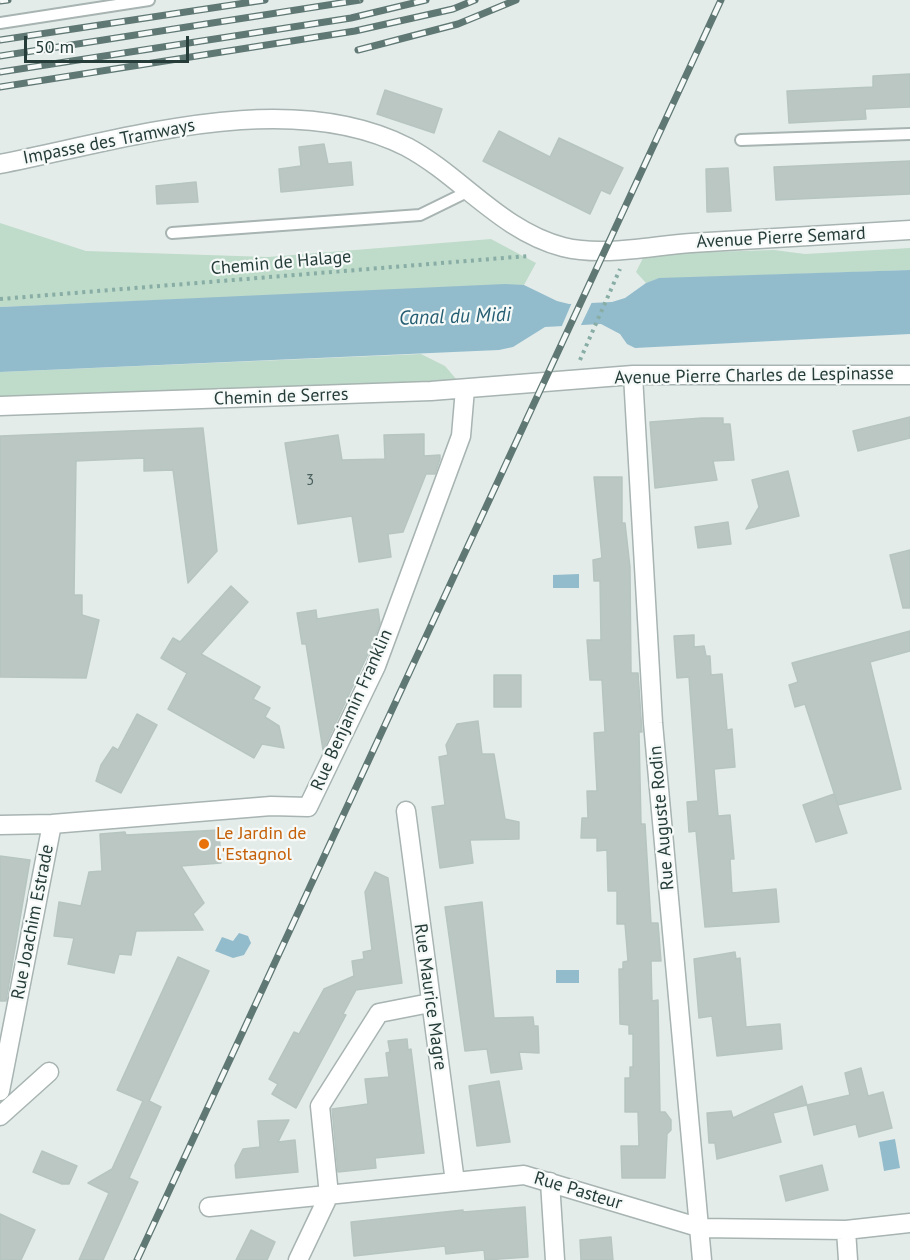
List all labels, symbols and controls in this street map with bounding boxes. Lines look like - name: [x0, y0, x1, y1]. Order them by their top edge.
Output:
- scale bar: [27, 24, 192, 62]
- text: 50 m: [35, 35, 74, 58]
- street label: Impasse des Tramways: [21, 115, 197, 169]
- street label: Avenue Pierre Semard: [696, 223, 866, 253]
- street label: Chemin de Halage: [210, 246, 352, 280]
- water label: Canal du Midi: [399, 303, 511, 331]
- street label: Avenue Pierre Charles de Lespinasse: [614, 363, 894, 389]
- street label: Chemin de Serres: [213, 384, 349, 410]
- house number: 3: [306, 472, 314, 490]
- street label: Rue Benjamin Franklin: [307, 626, 397, 794]
- street label: Rue Auguste Rodin: [645, 745, 679, 891]
- place label: Le Jardin de l'Estagnol: [216, 823, 306, 866]
- marker: Le Jardin de l'Estagnol: [197, 837, 211, 851]
- street label: Rue Joachim Estrade: [7, 843, 59, 1001]
- street label: Rue Maurice Magre: [409, 922, 451, 1072]
- street label: Rue Pasteur: [531, 1167, 625, 1215]

